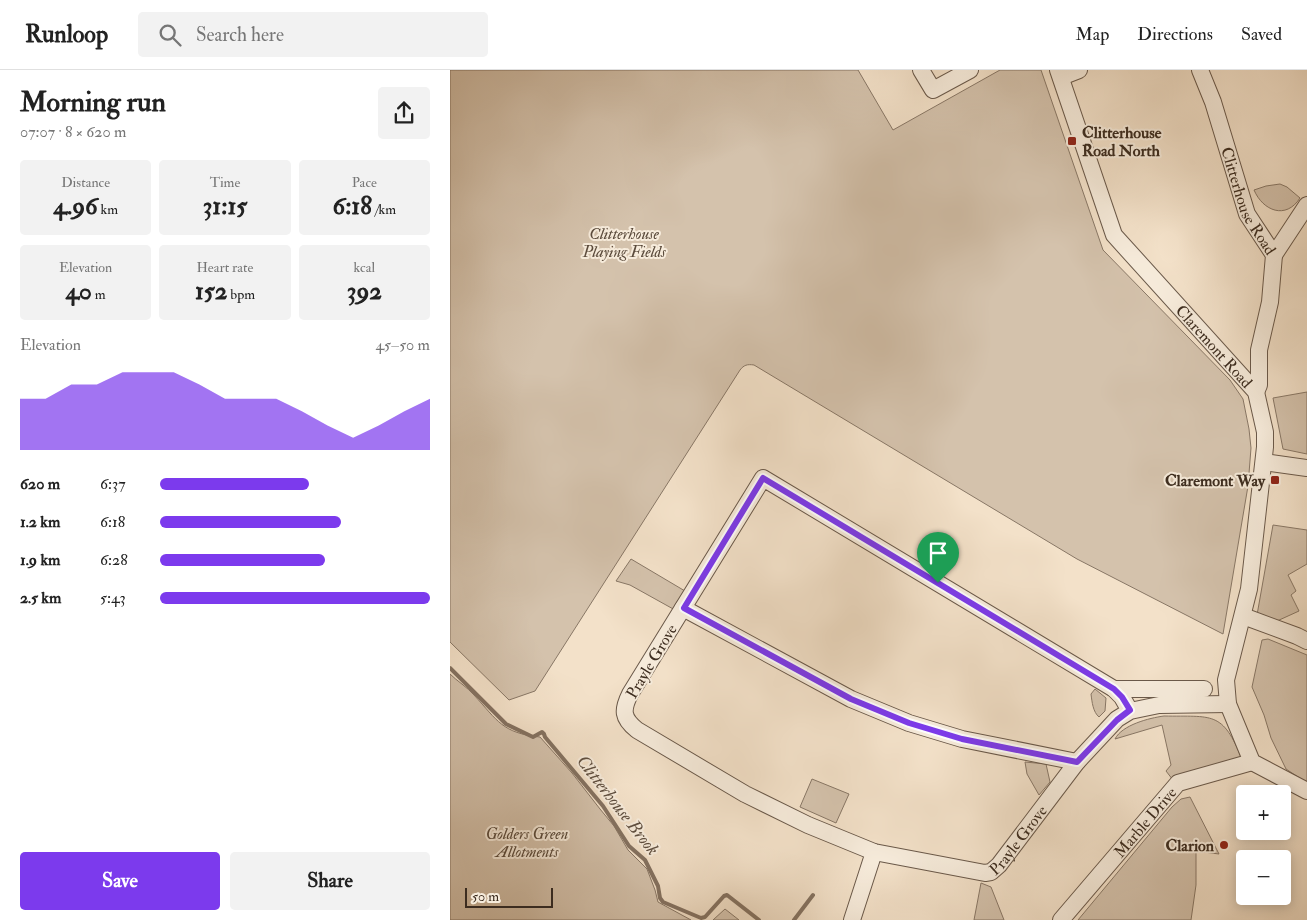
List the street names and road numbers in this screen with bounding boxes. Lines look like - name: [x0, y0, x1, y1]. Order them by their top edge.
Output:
- street label: Clitterhouse Road: [1216, 145, 1280, 259]
- street label: Claremont Road: [1171, 301, 1257, 393]
- street label: Prayle Grove: [622, 621, 682, 702]
- street label: Marble Drive: [1110, 783, 1181, 862]
- street label: Prayle Grove: [985, 801, 1052, 880]

